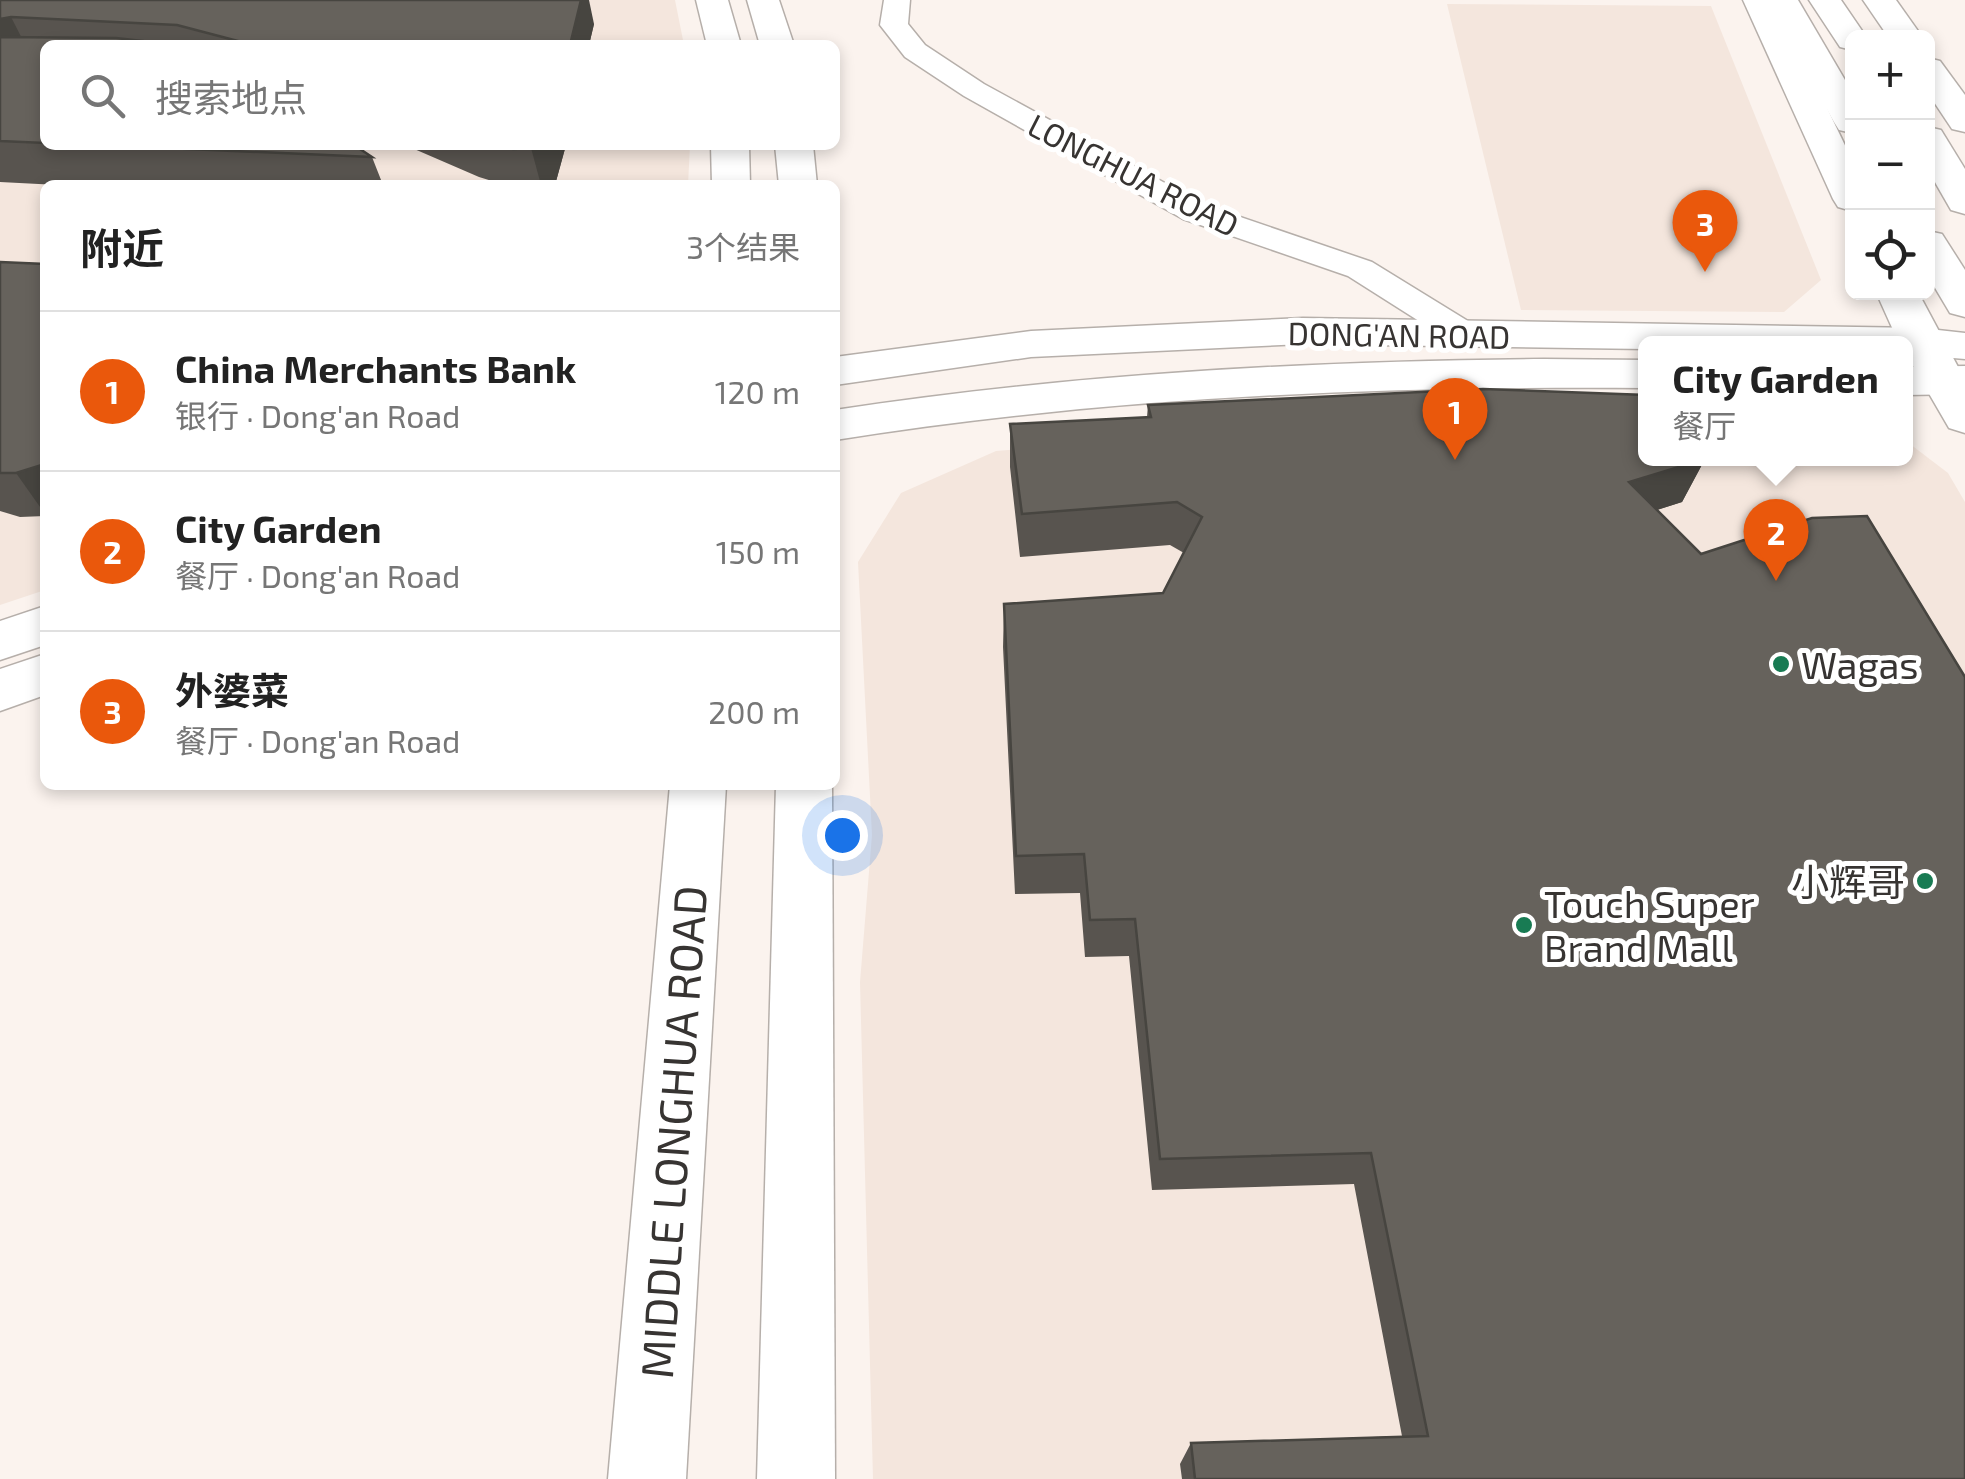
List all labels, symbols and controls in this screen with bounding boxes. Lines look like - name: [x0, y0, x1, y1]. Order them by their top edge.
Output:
- map controls: [1845, 30, 1935, 300]
- button: +: [1845, 30, 1935, 120]
- search box: [40, 40, 840, 150]
- icon: search: [75, 68, 130, 123]
- text: 搜索地点: [155, 74, 307, 120]
- street label: LONGHUA ROAD: [1022, 105, 1246, 243]
- button: −: [1845, 120, 1935, 210]
- pin: 3: [1672, 190, 1738, 272]
- button: locate: [1845, 210, 1935, 300]
- text: 附近: [80, 222, 164, 272]
- text: 3个结果: [686, 227, 800, 265]
- street label: DONG'AN ROAD: [1287, 313, 1511, 355]
- popup: [1638, 336, 1913, 466]
- text: China Merchants Bank: [175, 345, 576, 391]
- text: City Garden: [1672, 355, 1879, 401]
- text: 1: [106, 372, 119, 410]
- text: 120 m: [715, 372, 800, 410]
- pin: 1: [1422, 378, 1488, 460]
- text: 银行 · Dong'an Road: [175, 396, 460, 434]
- text: 餐厅: [1672, 406, 1736, 444]
- pin: 2: [1744, 498, 1808, 581]
- text: City Garden: [175, 505, 382, 551]
- text: 2: [103, 532, 122, 570]
- text: 150 m: [716, 532, 800, 570]
- text: 餐厅 · Dong'an Road: [175, 556, 460, 594]
- place label: Wagas: [1801, 641, 1919, 687]
- marker: Wagas: [1770, 653, 1792, 675]
- text: 外婆菜: [175, 667, 289, 713]
- text: 3: [103, 692, 122, 730]
- text: 200 m: [708, 692, 800, 730]
- text: 餐厅 · Dong'an Road: [175, 721, 460, 759]
- your location: [817, 810, 868, 861]
- place label: 小辉哥: [1791, 858, 1905, 904]
- marker: 小辉哥: [1914, 870, 1936, 892]
- place label: Touch Super Brand Mall: [1544, 880, 1755, 970]
- street label: MIDDLE LONGHUA ROAD: [628, 884, 716, 1380]
- marker: Touch Super Brand Mall: [1513, 914, 1535, 936]

